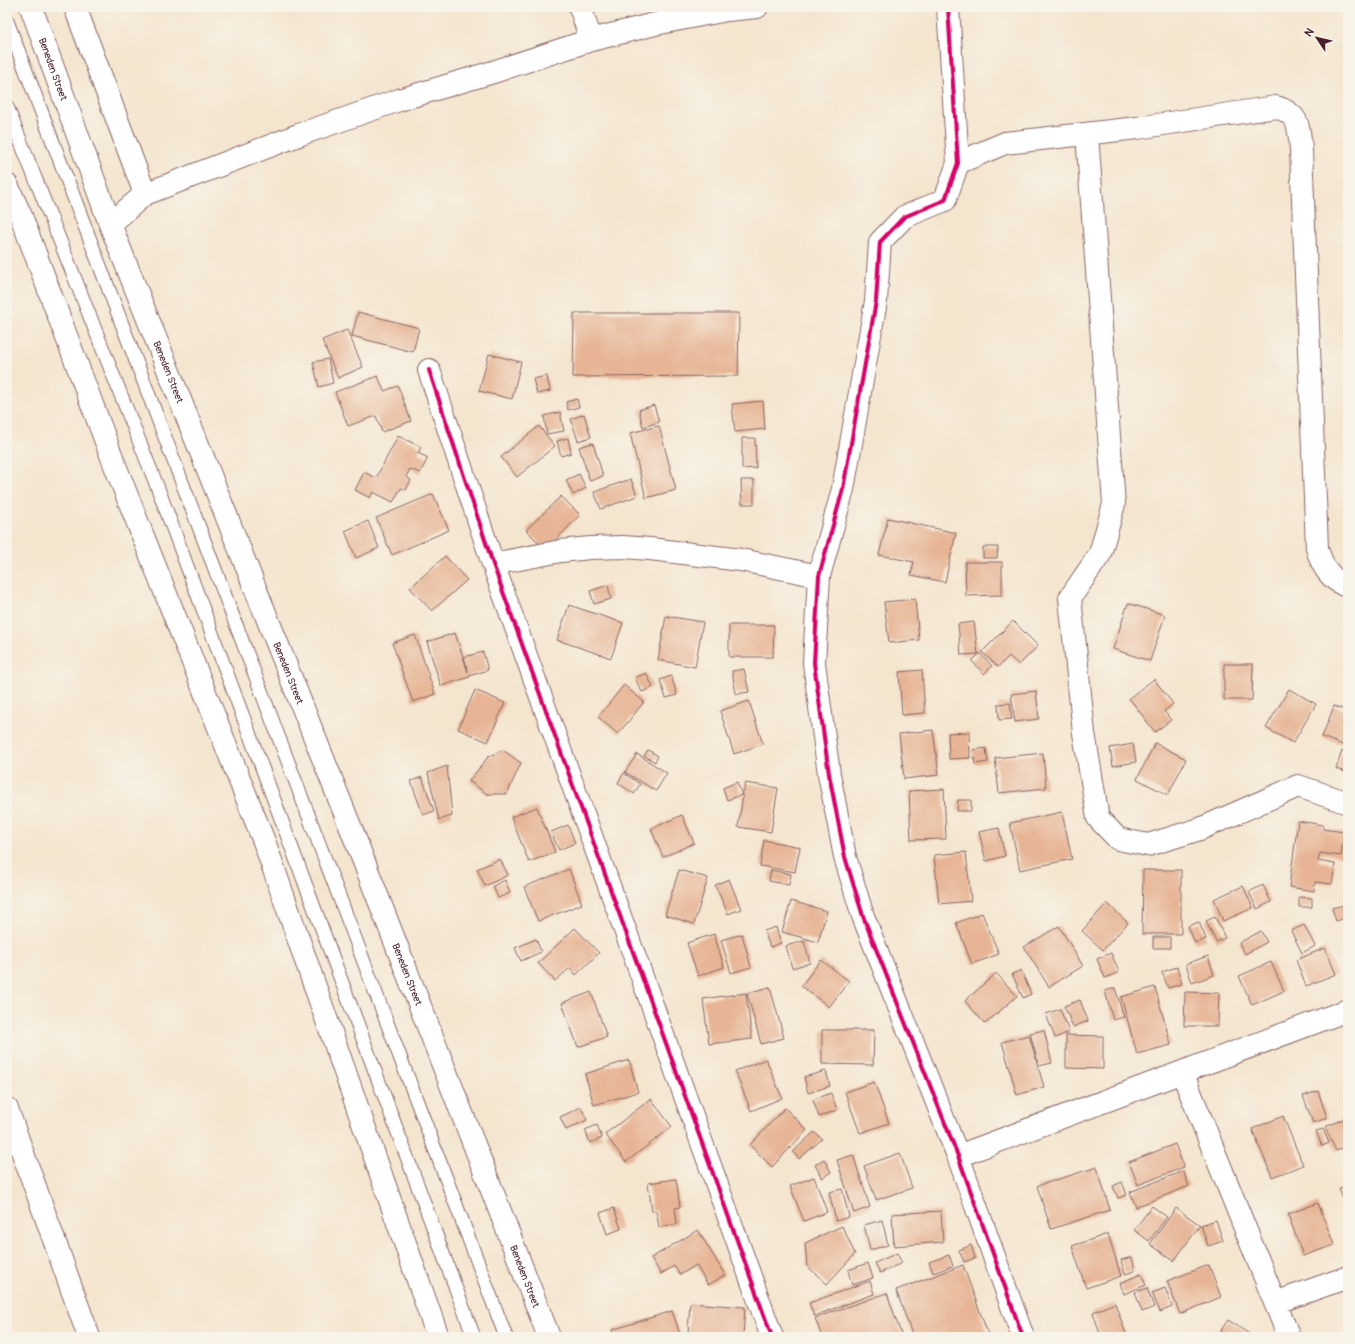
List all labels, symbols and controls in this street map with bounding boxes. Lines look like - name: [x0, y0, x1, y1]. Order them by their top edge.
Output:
- north arrow: [1297, 18, 1337, 58]
- text: N: [1302, 25, 1317, 39]
- street label: Beneden Street: [36, 36, 70, 103]
- street label: Beneden Street: [150, 339, 186, 406]
- street label: Beneden Street: [270, 640, 306, 707]
- street label: Beneden Street: [389, 942, 425, 1008]
- street label: Beneden Street: [507, 1244, 542, 1310]

